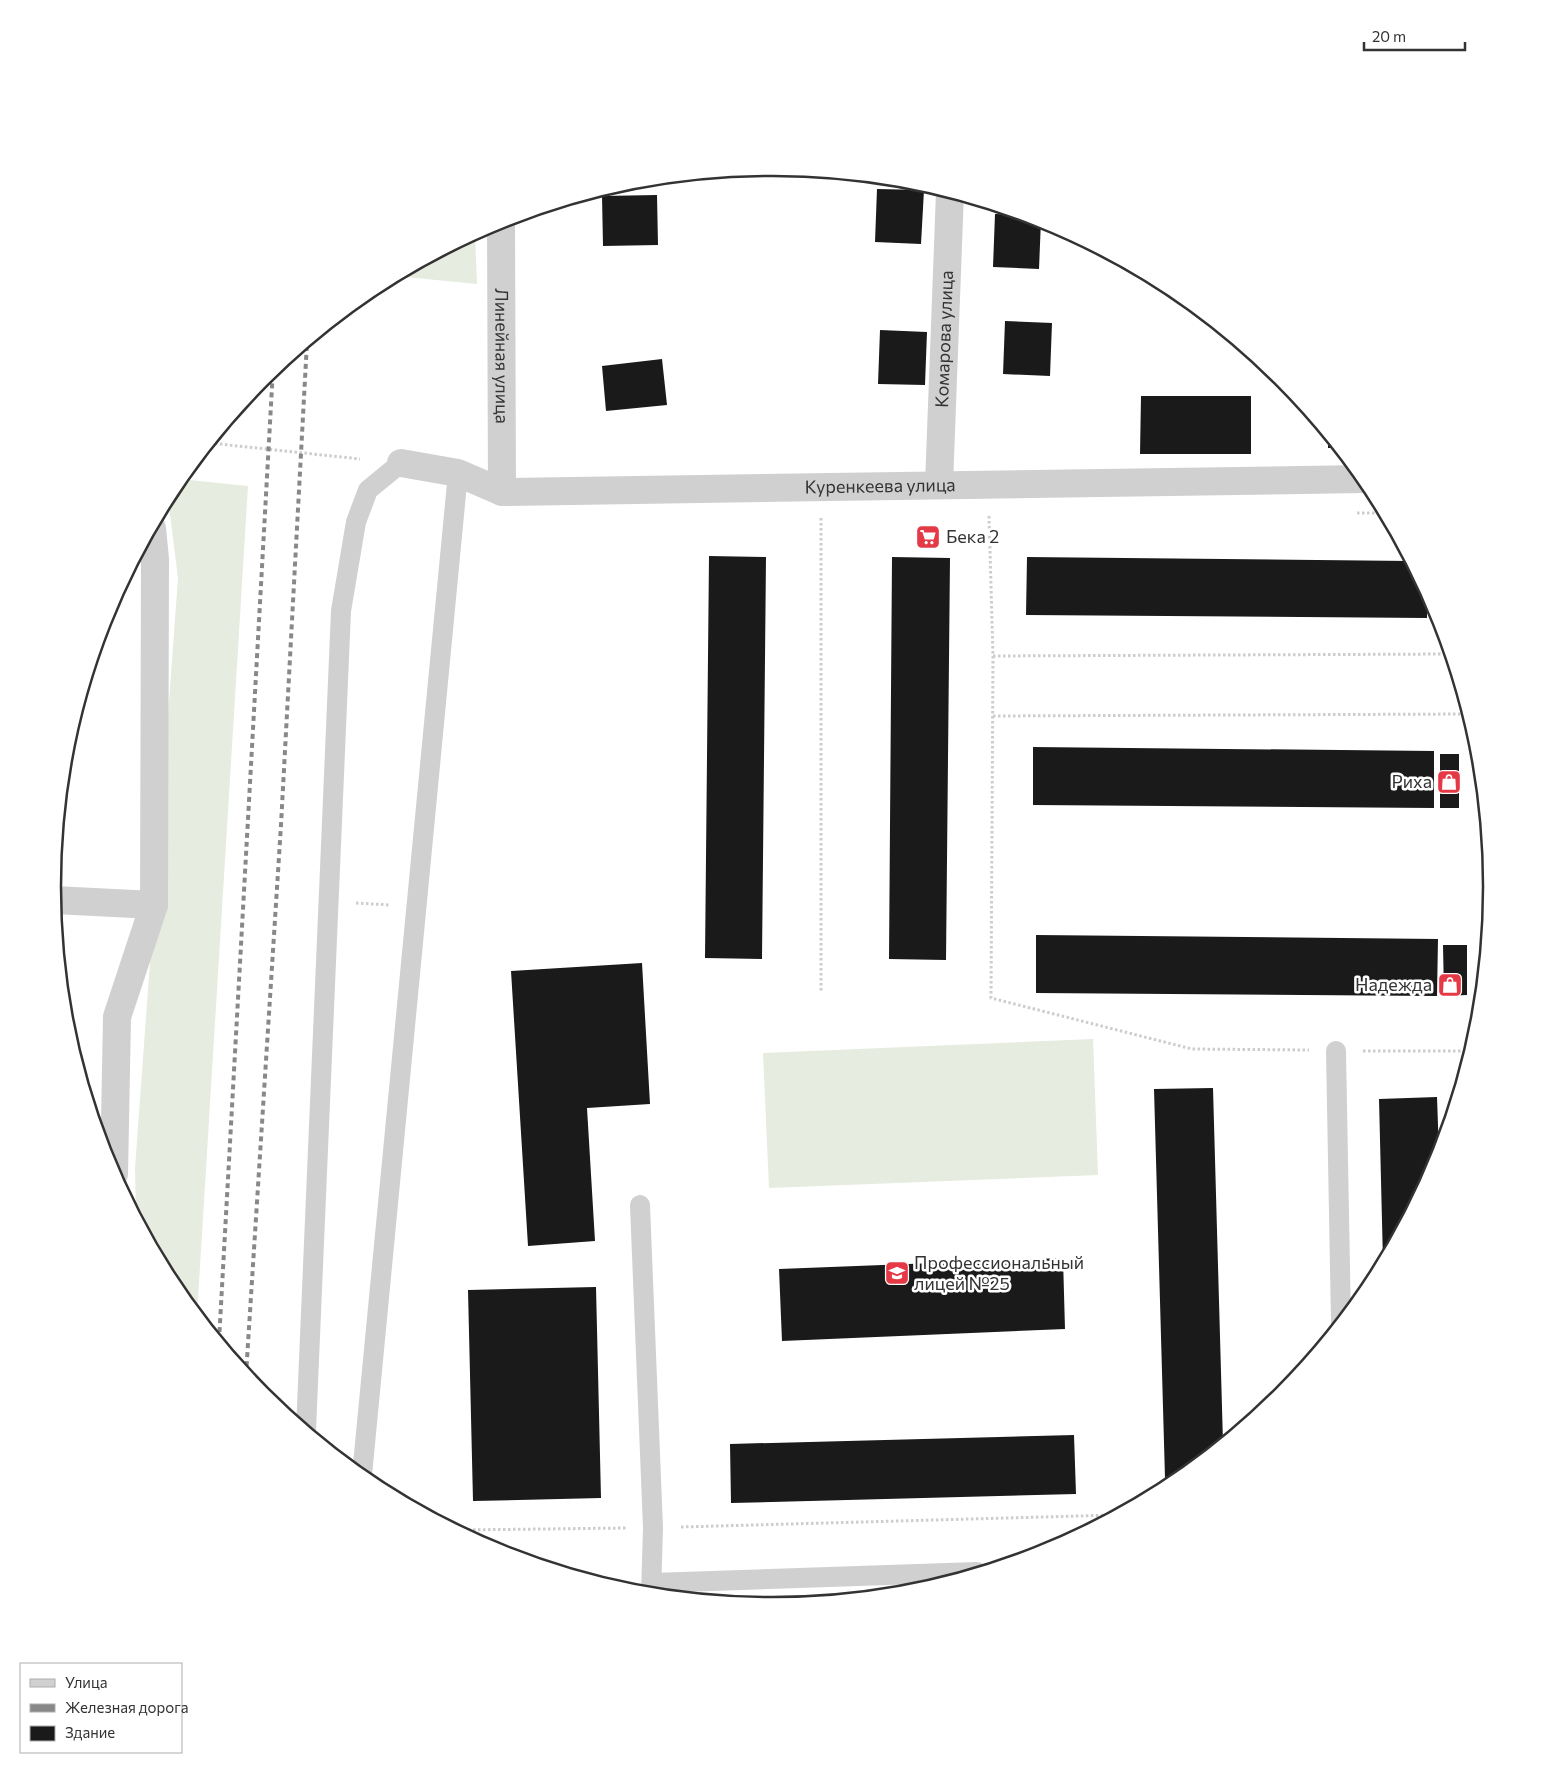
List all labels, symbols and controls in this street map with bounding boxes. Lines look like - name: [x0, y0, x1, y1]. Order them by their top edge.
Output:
- scale bar: [1364, 20, 1465, 52]
- text: 20 m: [1372, 27, 1406, 45]
- street label: Комарова улица: [930, 270, 957, 408]
- street label: Линейная улица: [491, 288, 514, 424]
- street label: Куренкеева улица: [805, 473, 956, 497]
- supermarket icon: Бека 2: [915, 524, 941, 550]
- place label: Бека 2: [946, 525, 999, 547]
- shop icon: Риха: [1436, 769, 1462, 795]
- place label: Риха: [1391, 770, 1432, 792]
- shop icon: Надежда: [1437, 972, 1463, 998]
- place label: Надежда: [1355, 973, 1432, 995]
- place label: Профессиональный лицей №25: [914, 1251, 1084, 1294]
- school or university icon: Профессиональный лицей №25: [884, 1260, 910, 1286]
- legend: [20, 1663, 182, 1753]
- text: Улица: [65, 1673, 107, 1691]
- text: Железная дорога: [65, 1698, 189, 1716]
- text: Здание: [65, 1723, 115, 1741]

